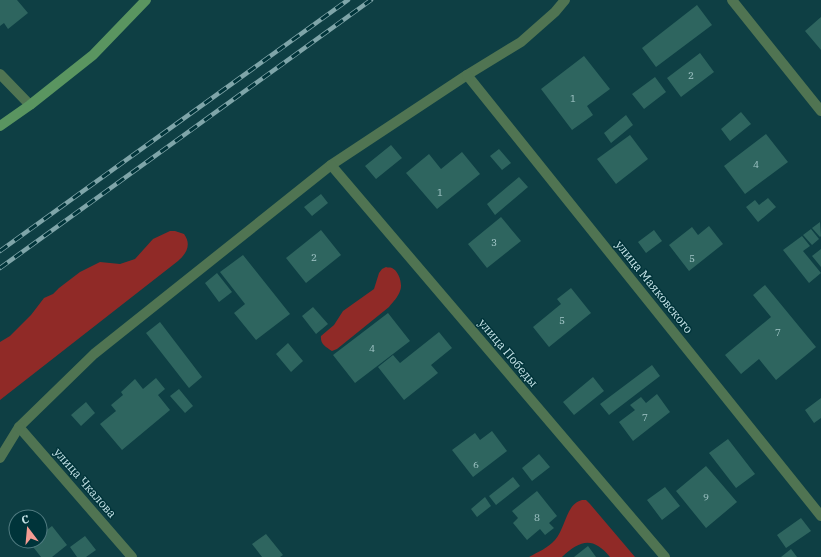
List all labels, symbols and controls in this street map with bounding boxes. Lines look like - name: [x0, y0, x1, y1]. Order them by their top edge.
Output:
- house number: 2: [688, 69, 694, 82]
- house number: 1: [570, 92, 576, 105]
- house number: 4: [753, 158, 759, 171]
- house number: 1: [437, 186, 443, 199]
- house number: 3: [491, 236, 497, 249]
- street label: улица Маяковского: [612, 237, 697, 336]
- house number: 2: [311, 251, 317, 264]
- house number: 5: [689, 252, 695, 265]
- house number: 5: [559, 314, 565, 327]
- street label: улица Победы: [475, 315, 542, 390]
- house number: 7: [775, 326, 781, 339]
- house number: 4: [369, 342, 375, 355]
- house number: 7: [642, 411, 648, 424]
- street label: улица Чкалова: [51, 445, 120, 521]
- house number: 6: [473, 458, 479, 471]
- house number: 9: [703, 491, 709, 504]
- north arrow: [8, 509, 48, 549]
- house number: 8: [534, 511, 540, 524]
- text: С: [20, 512, 31, 527]

